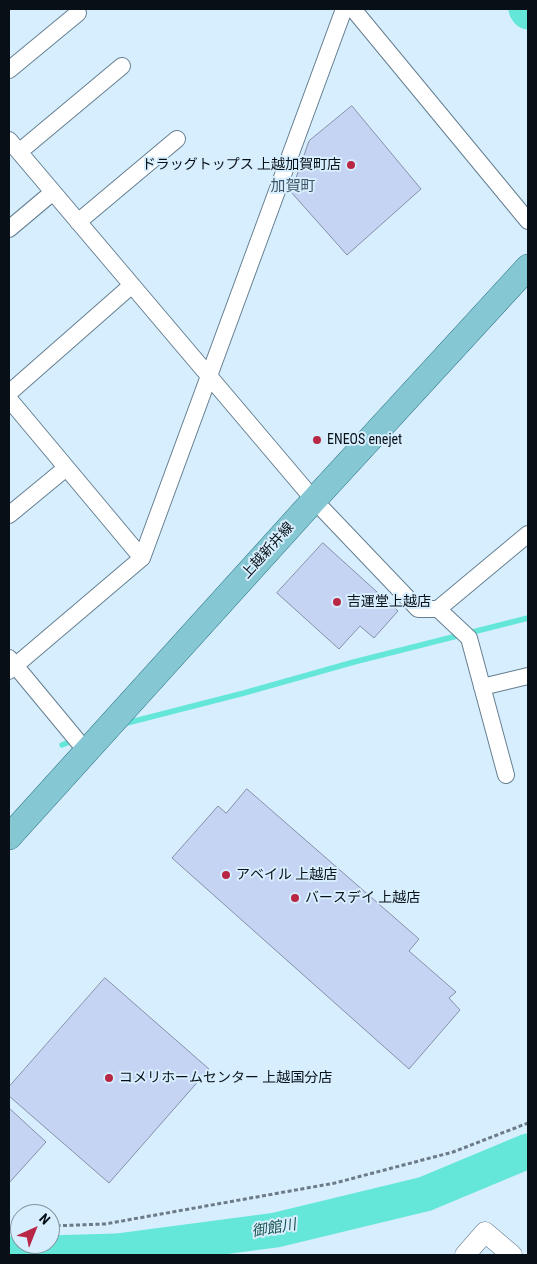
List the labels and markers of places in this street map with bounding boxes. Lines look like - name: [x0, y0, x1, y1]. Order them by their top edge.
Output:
- place label: ドラッグトップス 上越加賀町店: [142, 157, 341, 173]
- marker: ドラッグトップス 上越加賀町店: [345, 159, 357, 171]
- place label: ENEOS enejet: [327, 432, 402, 448]
- marker: ENEOS enejet: [311, 434, 323, 446]
- place label: 吉運堂上越店: [347, 594, 431, 610]
- marker: 吉運堂上越店: [331, 596, 343, 608]
- place label: アベイル 上越店: [236, 867, 337, 883]
- marker: アベイル 上越店: [220, 869, 232, 881]
- place label: バースデイ 上越店: [305, 890, 420, 906]
- marker: バースデイ 上越店: [289, 892, 301, 904]
- place label: コメリホームセンター 上越国分店: [119, 1070, 332, 1086]
- marker: コメリホームセンター 上越国分店: [103, 1072, 115, 1084]

